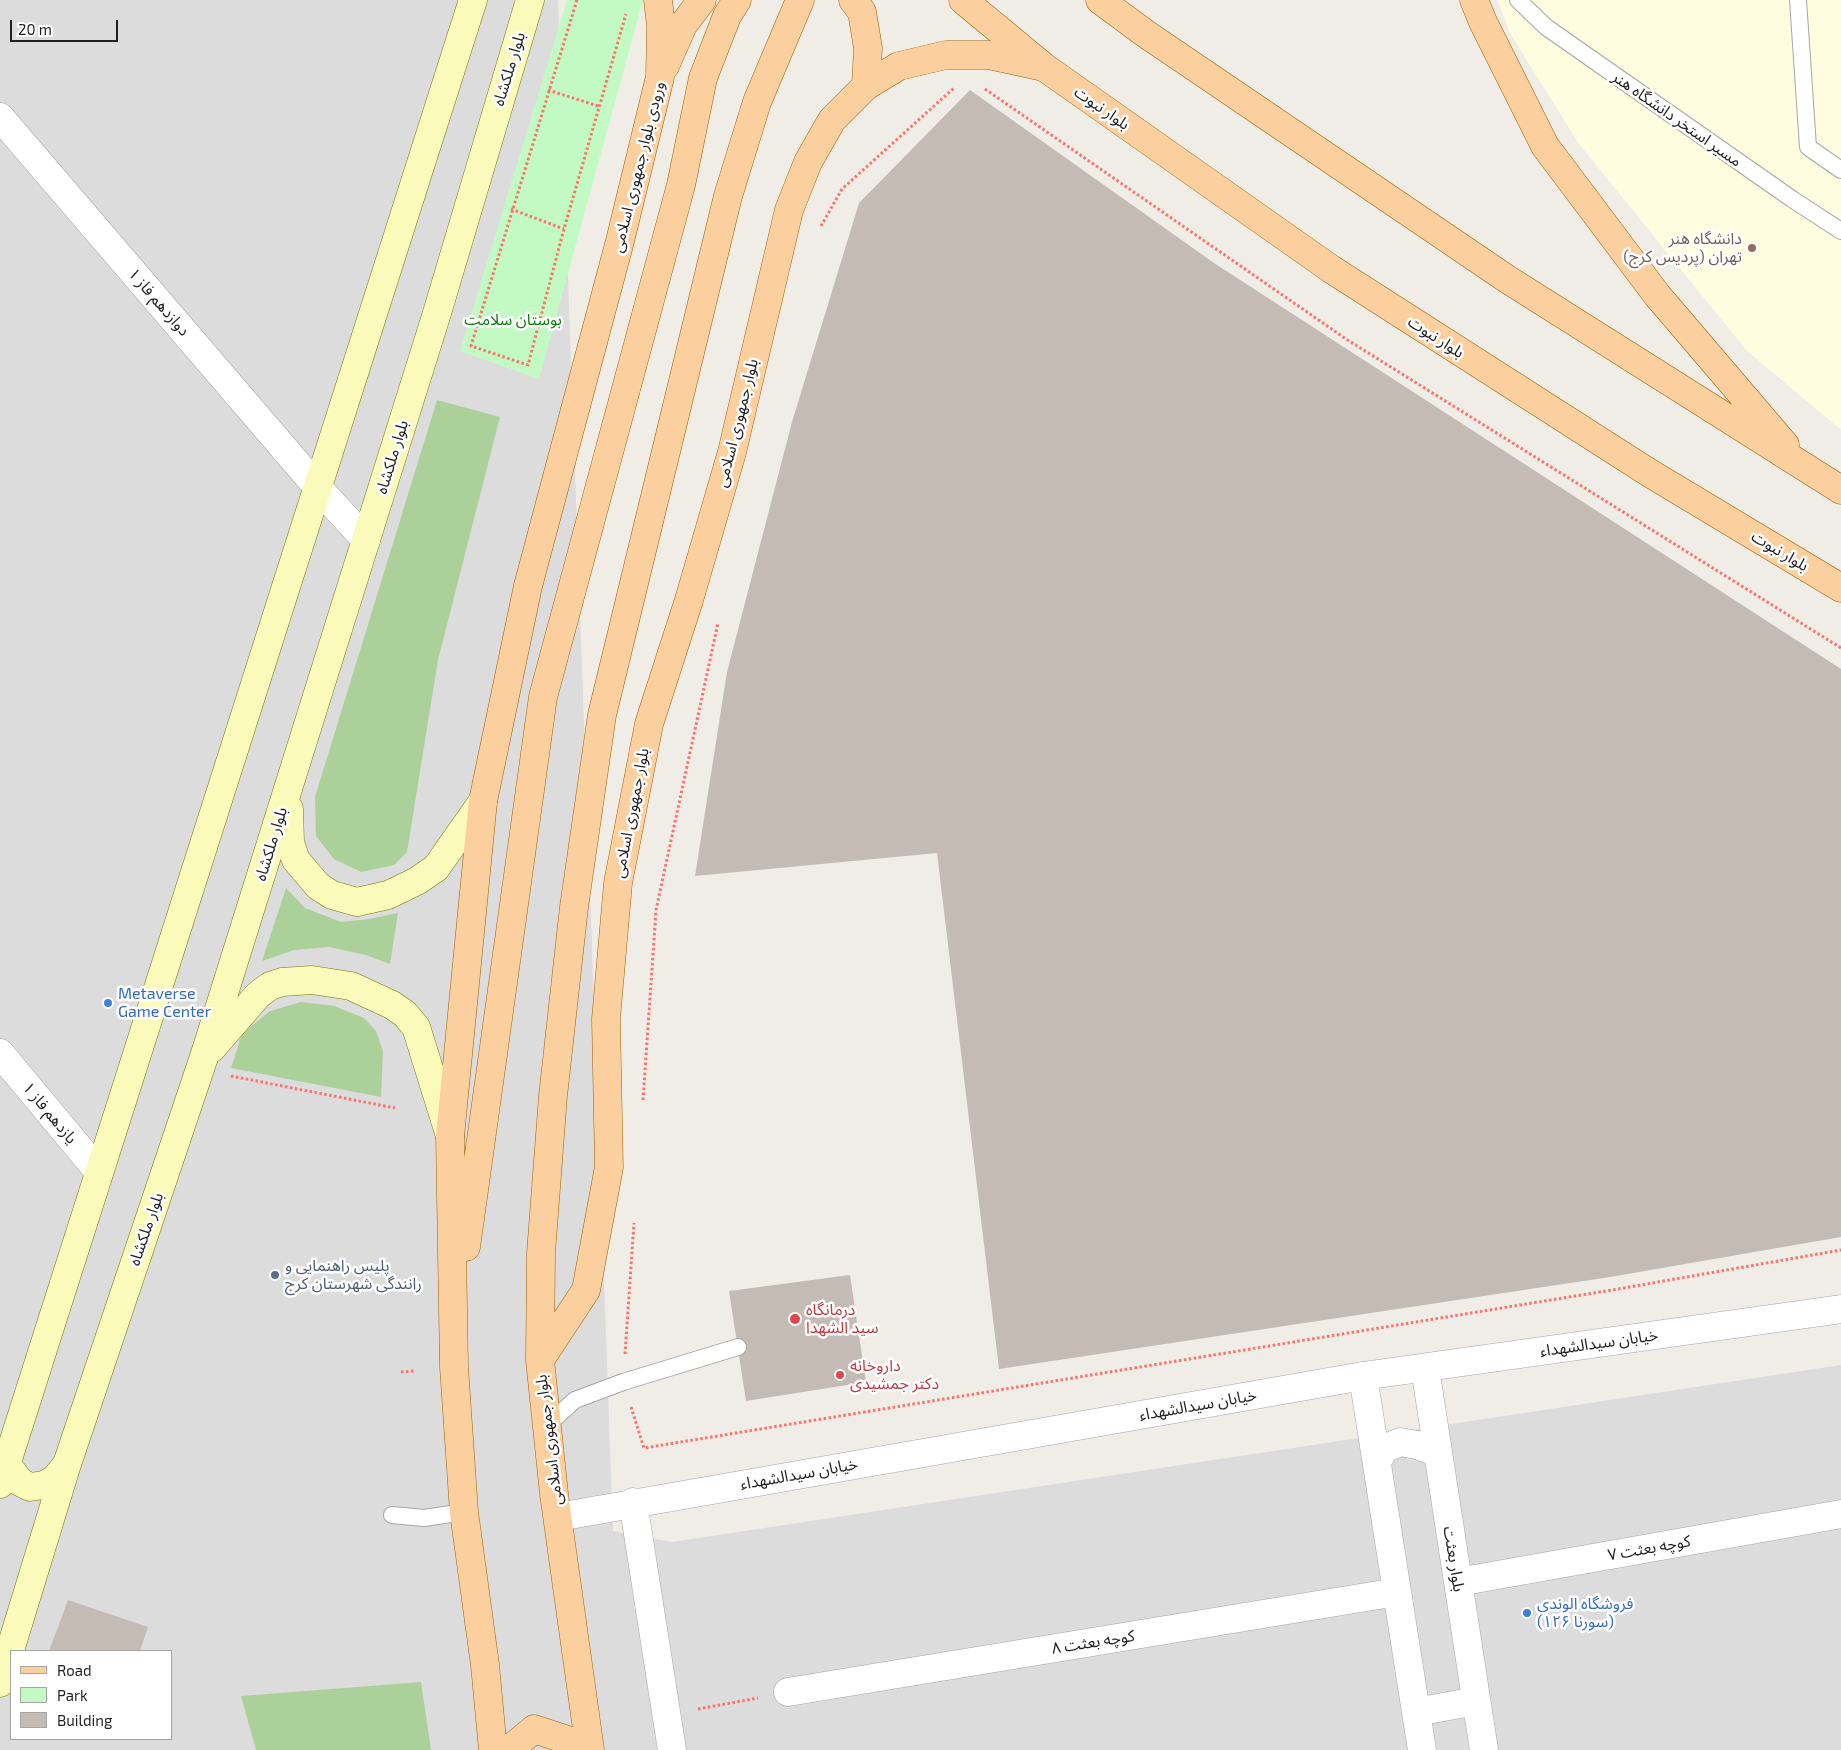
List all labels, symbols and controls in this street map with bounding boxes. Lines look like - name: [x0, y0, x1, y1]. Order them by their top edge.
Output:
- scale bar: [12, 10, 120, 42]
- text: 20 m: [18, 20, 52, 38]
- street label: بلوار ملکشاه: [489, 30, 529, 108]
- street label: مسیر استخر دانشگاه هنر: [1609, 67, 1745, 171]
- street label: ورودی بلوار جمهوری اسلامی: [607, 80, 669, 254]
- street label: بلوار نبوت: [1071, 82, 1133, 134]
- place label: دانشگاه هنر تهران (پردیس کرج): [1623, 229, 1742, 267]
- marker: دانشگاه هنر تهران (پردیس کرج): [1746, 242, 1758, 254]
- street label: دوازدهم فاز ۱: [124, 264, 194, 340]
- park label: بوستان سلامت: [464, 310, 562, 330]
- street label: بلوار نبوت: [1404, 312, 1468, 362]
- street label: بلوار جمهوری اسلامی: [712, 357, 762, 489]
- street label: بلوار ملکشاه: [372, 418, 412, 496]
- street label: بلوار نبوت: [1748, 527, 1812, 575]
- street label: بلوار جمهوری اسلامی: [609, 746, 653, 880]
- street label: بلوار ملکشاه: [251, 805, 291, 883]
- place label: Metaverse Game Center: [118, 984, 211, 1022]
- marker: Metaverse Game Center: [102, 997, 114, 1009]
- street label: یازدهم فاز ۱: [19, 1078, 81, 1148]
- street label: بلوار ملکشاه: [125, 1190, 167, 1268]
- place label: پلیس راهنمایی و رانندگی شهرستان کرج: [285, 1256, 422, 1294]
- marker: پلیس راهنمایی و رانندگی شهرستان کرج: [269, 1269, 281, 1281]
- place label: درمانگاه سید الشهدا: [806, 1300, 879, 1338]
- marker: درمانگاه سید الشهدا: [788, 1312, 802, 1326]
- street label: خیابان سیدالشهداء: [1539, 1325, 1659, 1361]
- place label: داروخانه دکتر جمشیدی: [850, 1356, 939, 1394]
- marker: داروخانه دکتر جمشیدی: [834, 1369, 846, 1381]
- street label: بلوار جمهوری اسلامی: [531, 1373, 567, 1507]
- street label: خیابان سیدالشهداء: [1138, 1385, 1258, 1425]
- street label: خیابان سیدالشهداء: [739, 1454, 859, 1494]
- street label: بلوار بعثت: [1439, 1525, 1469, 1593]
- street label: کوچه بعثت ۷: [1606, 1531, 1692, 1565]
- place label: فروشگاه الوندی (سورنا ۱۲۶): [1537, 1594, 1634, 1632]
- marker: فروشگاه الوندی (سورنا ۱۲۶): [1521, 1607, 1533, 1619]
- street label: کوچه بعثت ۸: [1050, 1626, 1136, 1658]
- legend: [10, 1650, 172, 1740]
- text: Road: [57, 1661, 92, 1679]
- text: Park: [57, 1686, 88, 1704]
- text: Building: [57, 1711, 112, 1729]

